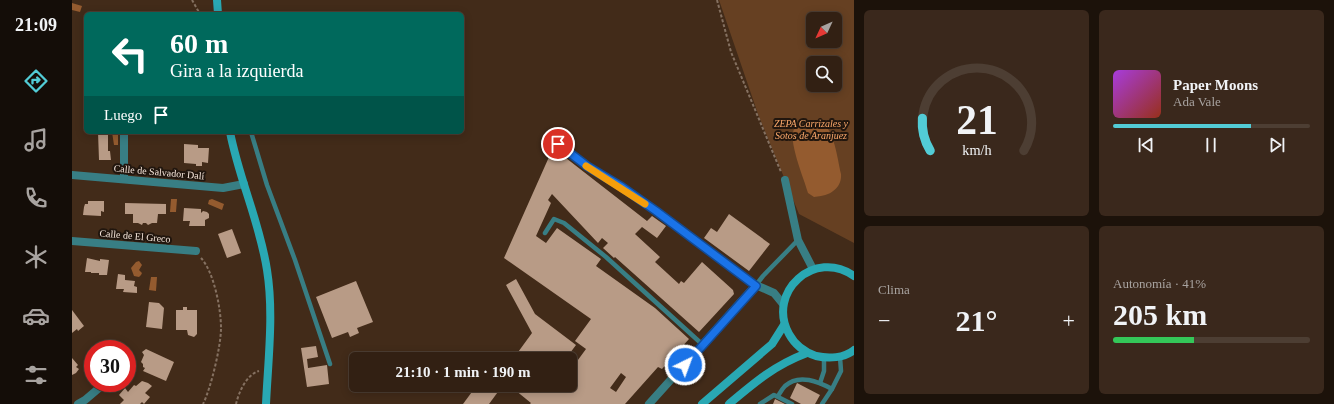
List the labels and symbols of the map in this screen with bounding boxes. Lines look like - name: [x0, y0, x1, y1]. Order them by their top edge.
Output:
- north arrow: [806, 12, 842, 48]
- park label: ZEPA Carrizales y Sotos de Aranjuez: [774, 118, 849, 141]
- pin: [541, 127, 575, 161]
- street label: Calle de Salvador Dalí: [113, 163, 205, 181]
- street label: Calle de El Greco: [99, 227, 171, 245]
- speed limit sign: 30: [84, 340, 136, 392]
- position arrow: [664, 344, 706, 386]

